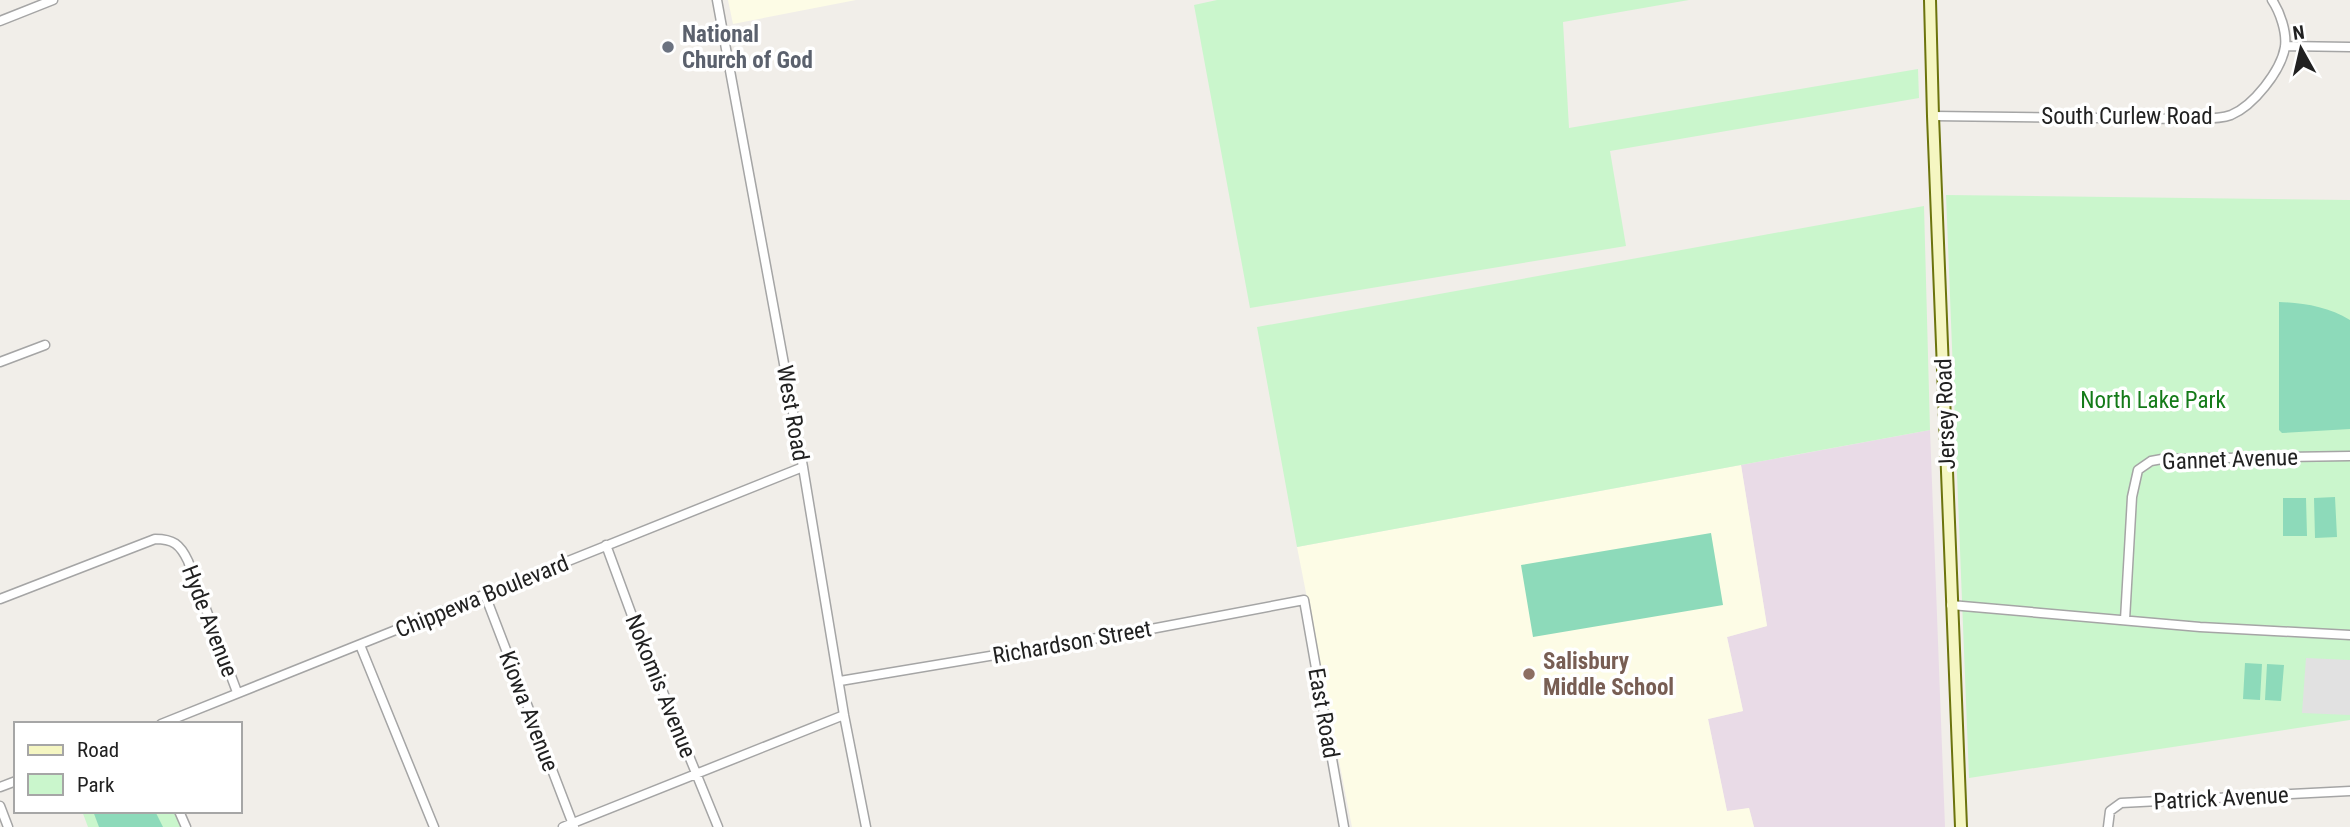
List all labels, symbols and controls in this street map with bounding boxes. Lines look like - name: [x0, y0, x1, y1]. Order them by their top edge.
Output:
- north arrow: [2266, 14, 2336, 84]
- text: N: [2291, 20, 2306, 45]
- place label: National Church of God: [682, 21, 813, 74]
- marker: National Church of God: [660, 39, 676, 55]
- street label: South Curlew Road: [2041, 103, 2213, 130]
- street label: Jersey Road: [1930, 358, 1961, 470]
- street label: West Road: [771, 363, 814, 463]
- park label: North Lake Park: [2080, 387, 2226, 414]
- street label: Gannet Avenue: [2162, 444, 2298, 475]
- street label: Chippewa Boulevard: [392, 549, 573, 643]
- street label: Hyde Avenue: [176, 562, 243, 681]
- street label: Nokomis Avenue: [619, 611, 702, 762]
- street label: Richardson Street: [991, 615, 1154, 670]
- street label: Kiowa Avenue: [493, 647, 564, 775]
- place label: Salisbury Middle School: [1543, 648, 1674, 701]
- street label: East Road: [1302, 666, 1345, 760]
- marker: Salisbury Middle School: [1521, 666, 1537, 682]
- legend: [14, 722, 242, 813]
- text: Road: [77, 738, 119, 762]
- text: Park: [77, 773, 115, 797]
- street label: Patrick Avenue: [2153, 781, 2289, 816]

